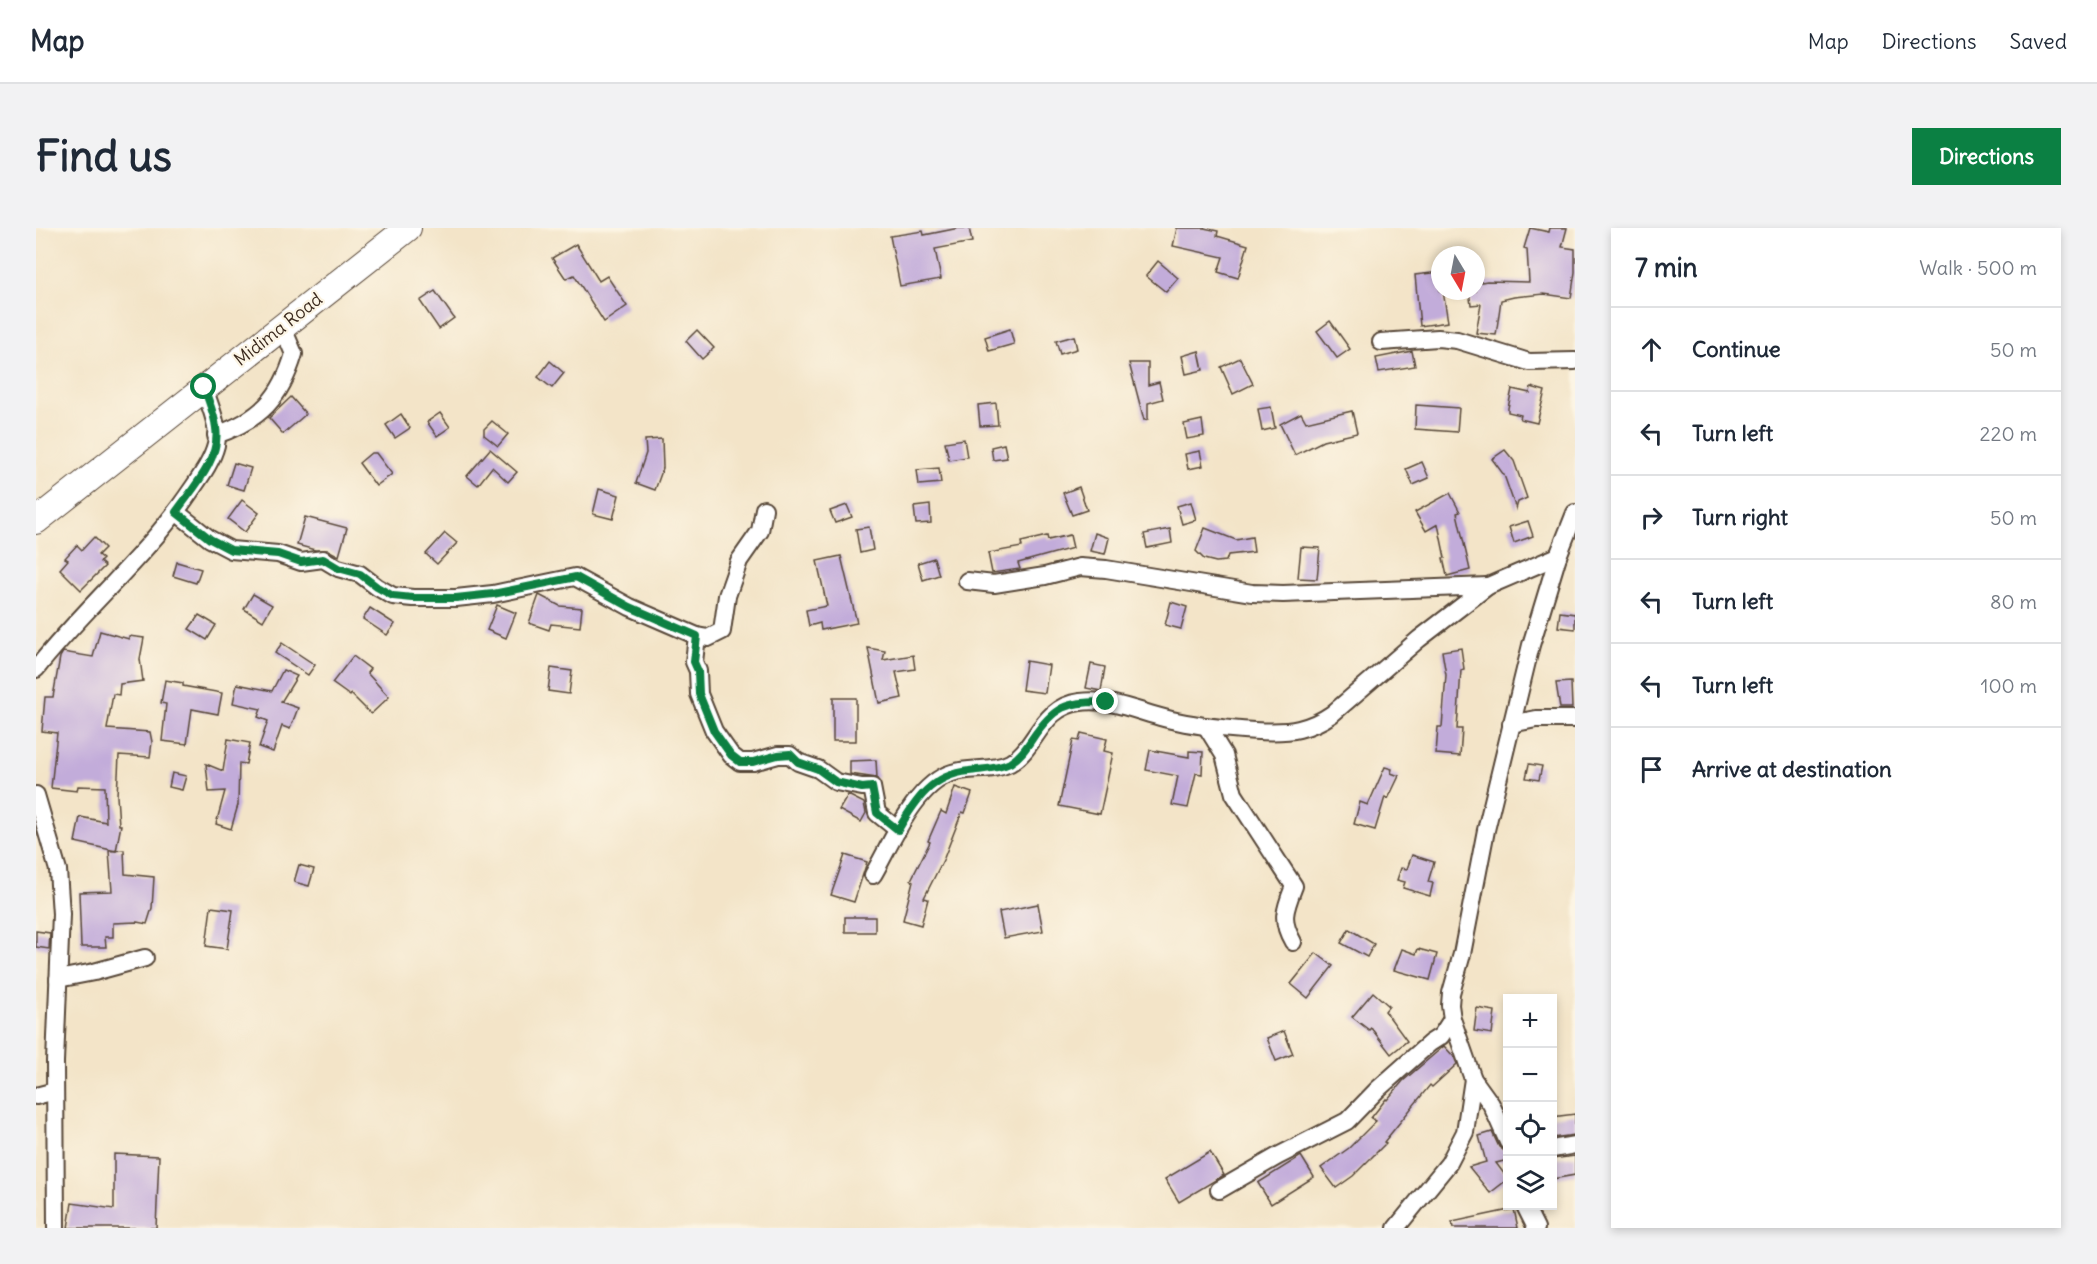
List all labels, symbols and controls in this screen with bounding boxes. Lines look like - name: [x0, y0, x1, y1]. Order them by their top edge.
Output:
- text: Map: [30, 23, 84, 59]
- text: Map: [1808, 28, 1849, 55]
- text: Directions: [1882, 28, 1976, 55]
- text: Saved: [2009, 28, 2067, 55]
- button: Directions: [1912, 128, 2061, 185]
- text: Find us: [36, 130, 172, 182]
- north arrow: [1431, 246, 1485, 300]
- text: 7 min: [1635, 251, 1698, 284]
- text: Walk · 500 m: [1919, 255, 2037, 280]
- street label: Midima Road: [229, 287, 327, 371]
- icon: ahead: [1635, 333, 1668, 366]
- text: Continue: [1692, 335, 1781, 363]
- text: 50 m: [1990, 337, 2037, 362]
- route start: [190, 373, 216, 399]
- icon: left: [1635, 417, 1668, 450]
- text: Turn left: [1692, 419, 1773, 447]
- text: 220 m: [1980, 421, 2037, 446]
- icon: right: [1635, 501, 1668, 534]
- text: Turn right: [1692, 503, 1788, 531]
- text: 50 m: [1990, 505, 2037, 530]
- icon: left: [1635, 585, 1668, 618]
- text: Turn left: [1692, 587, 1773, 615]
- text: 80 m: [1990, 589, 2037, 614]
- icon: left: [1635, 669, 1668, 702]
- text: Turn left: [1692, 671, 1773, 699]
- text: 100 m: [1980, 673, 2037, 698]
- route end: [1092, 688, 1118, 714]
- icon: arrive: [1635, 753, 1668, 786]
- text: Arrive at destination: [1692, 755, 1892, 783]
- map controls: [1503, 994, 1557, 1210]
- button: +: [1503, 994, 1557, 1048]
- button: −: [1503, 1048, 1557, 1102]
- button: locate: [1503, 1102, 1557, 1156]
- button: layers: [1503, 1156, 1557, 1210]

